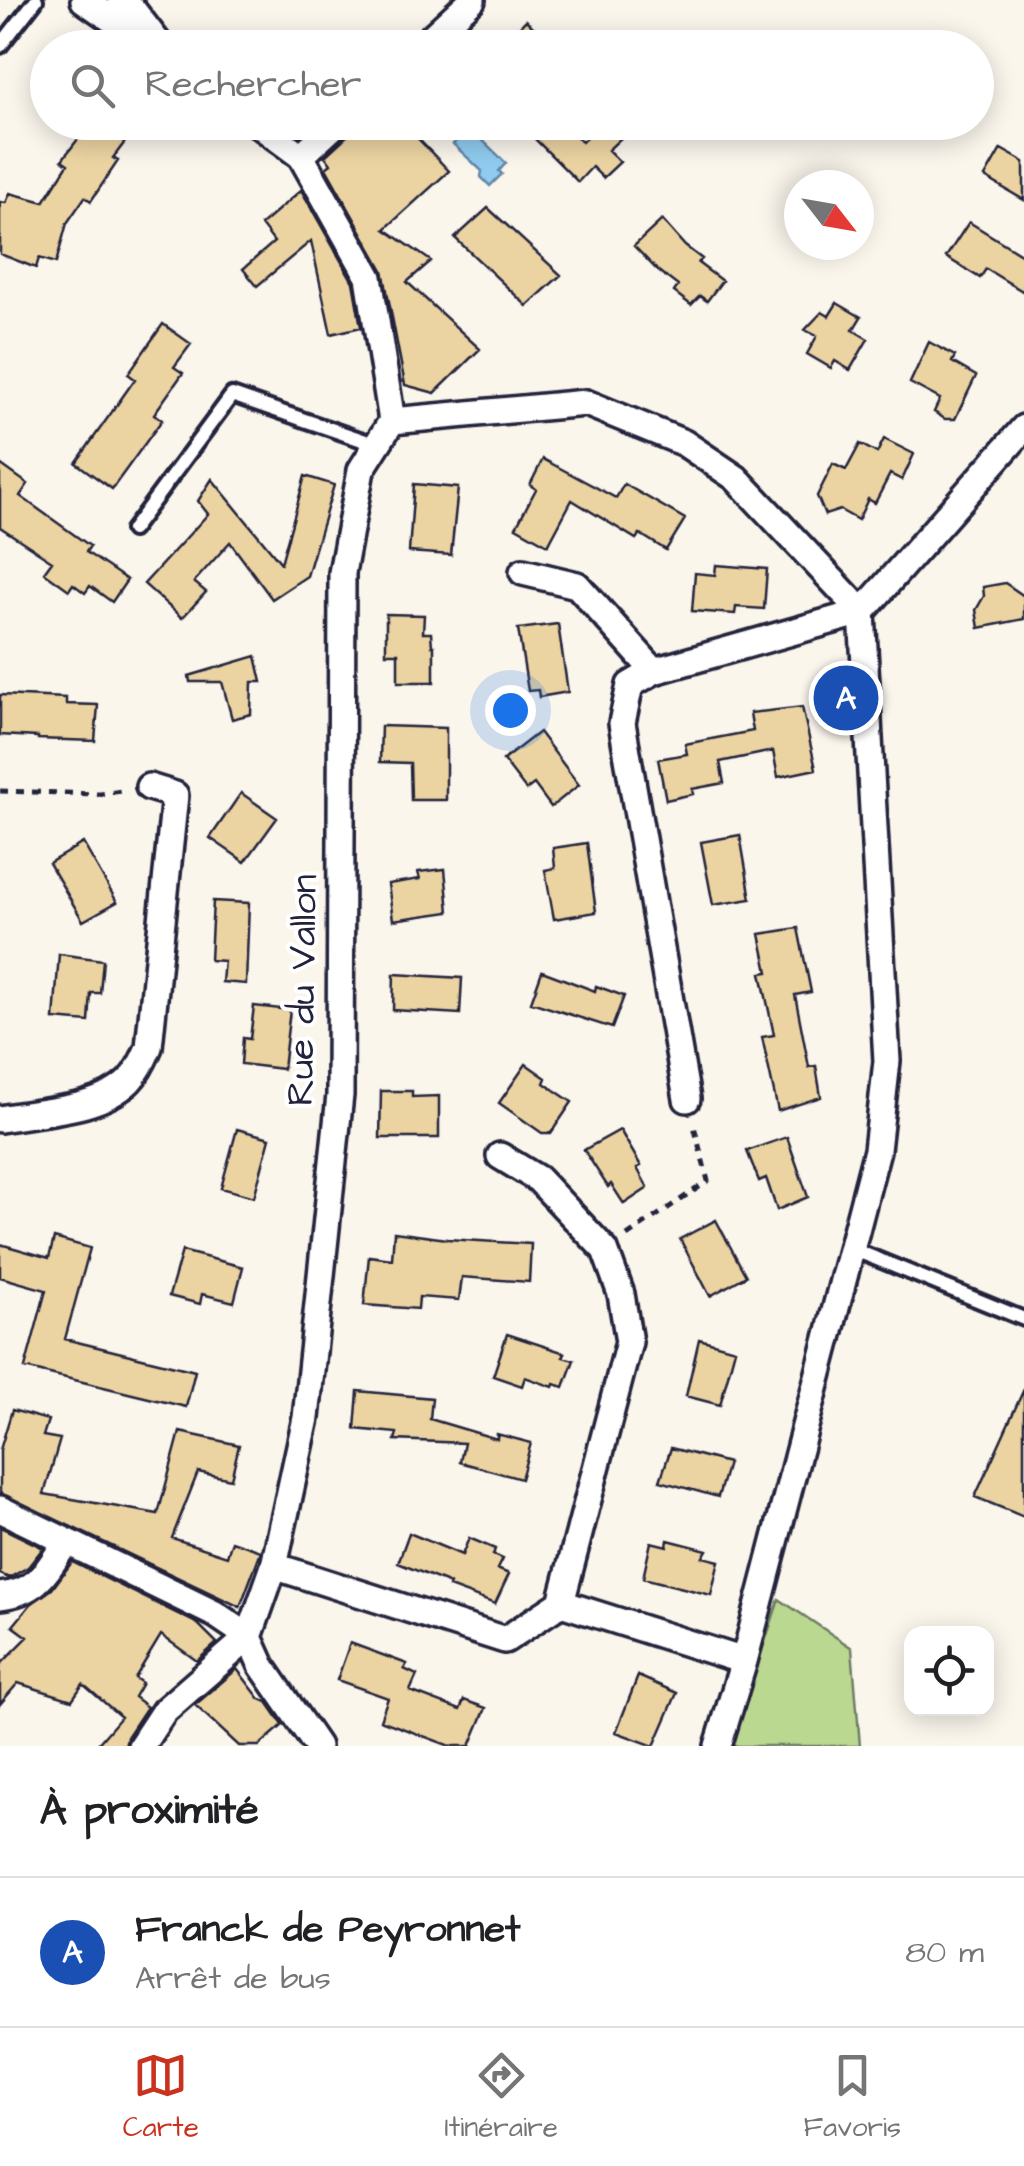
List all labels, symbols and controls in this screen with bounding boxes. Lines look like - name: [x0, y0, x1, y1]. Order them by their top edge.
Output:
- search box: [30, 30, 994, 140]
- icon: search: [65, 58, 120, 113]
- text: Rechercher: [145, 59, 361, 111]
- north arrow: [784, 170, 874, 260]
- pin: A: [814, 660, 878, 736]
- your location: [485, 685, 536, 736]
- street label: Rue du Vallon: [275, 874, 331, 1106]
- map controls: [904, 1626, 994, 1716]
- button: locate: [904, 1626, 994, 1716]
- text: À proximité: [40, 1782, 259, 1840]
- text: Franck de Peyronnet: [135, 1904, 520, 1956]
- text: A: [62, 1930, 83, 1975]
- text: 80 m: [905, 1930, 984, 1975]
- text: Arrêt de bus: [135, 1956, 331, 2001]
- tab: Carte: [123, 2048, 199, 2147]
- tab: Itinéraire: [444, 2048, 558, 2147]
- tab: Favoris: [804, 2048, 901, 2147]

